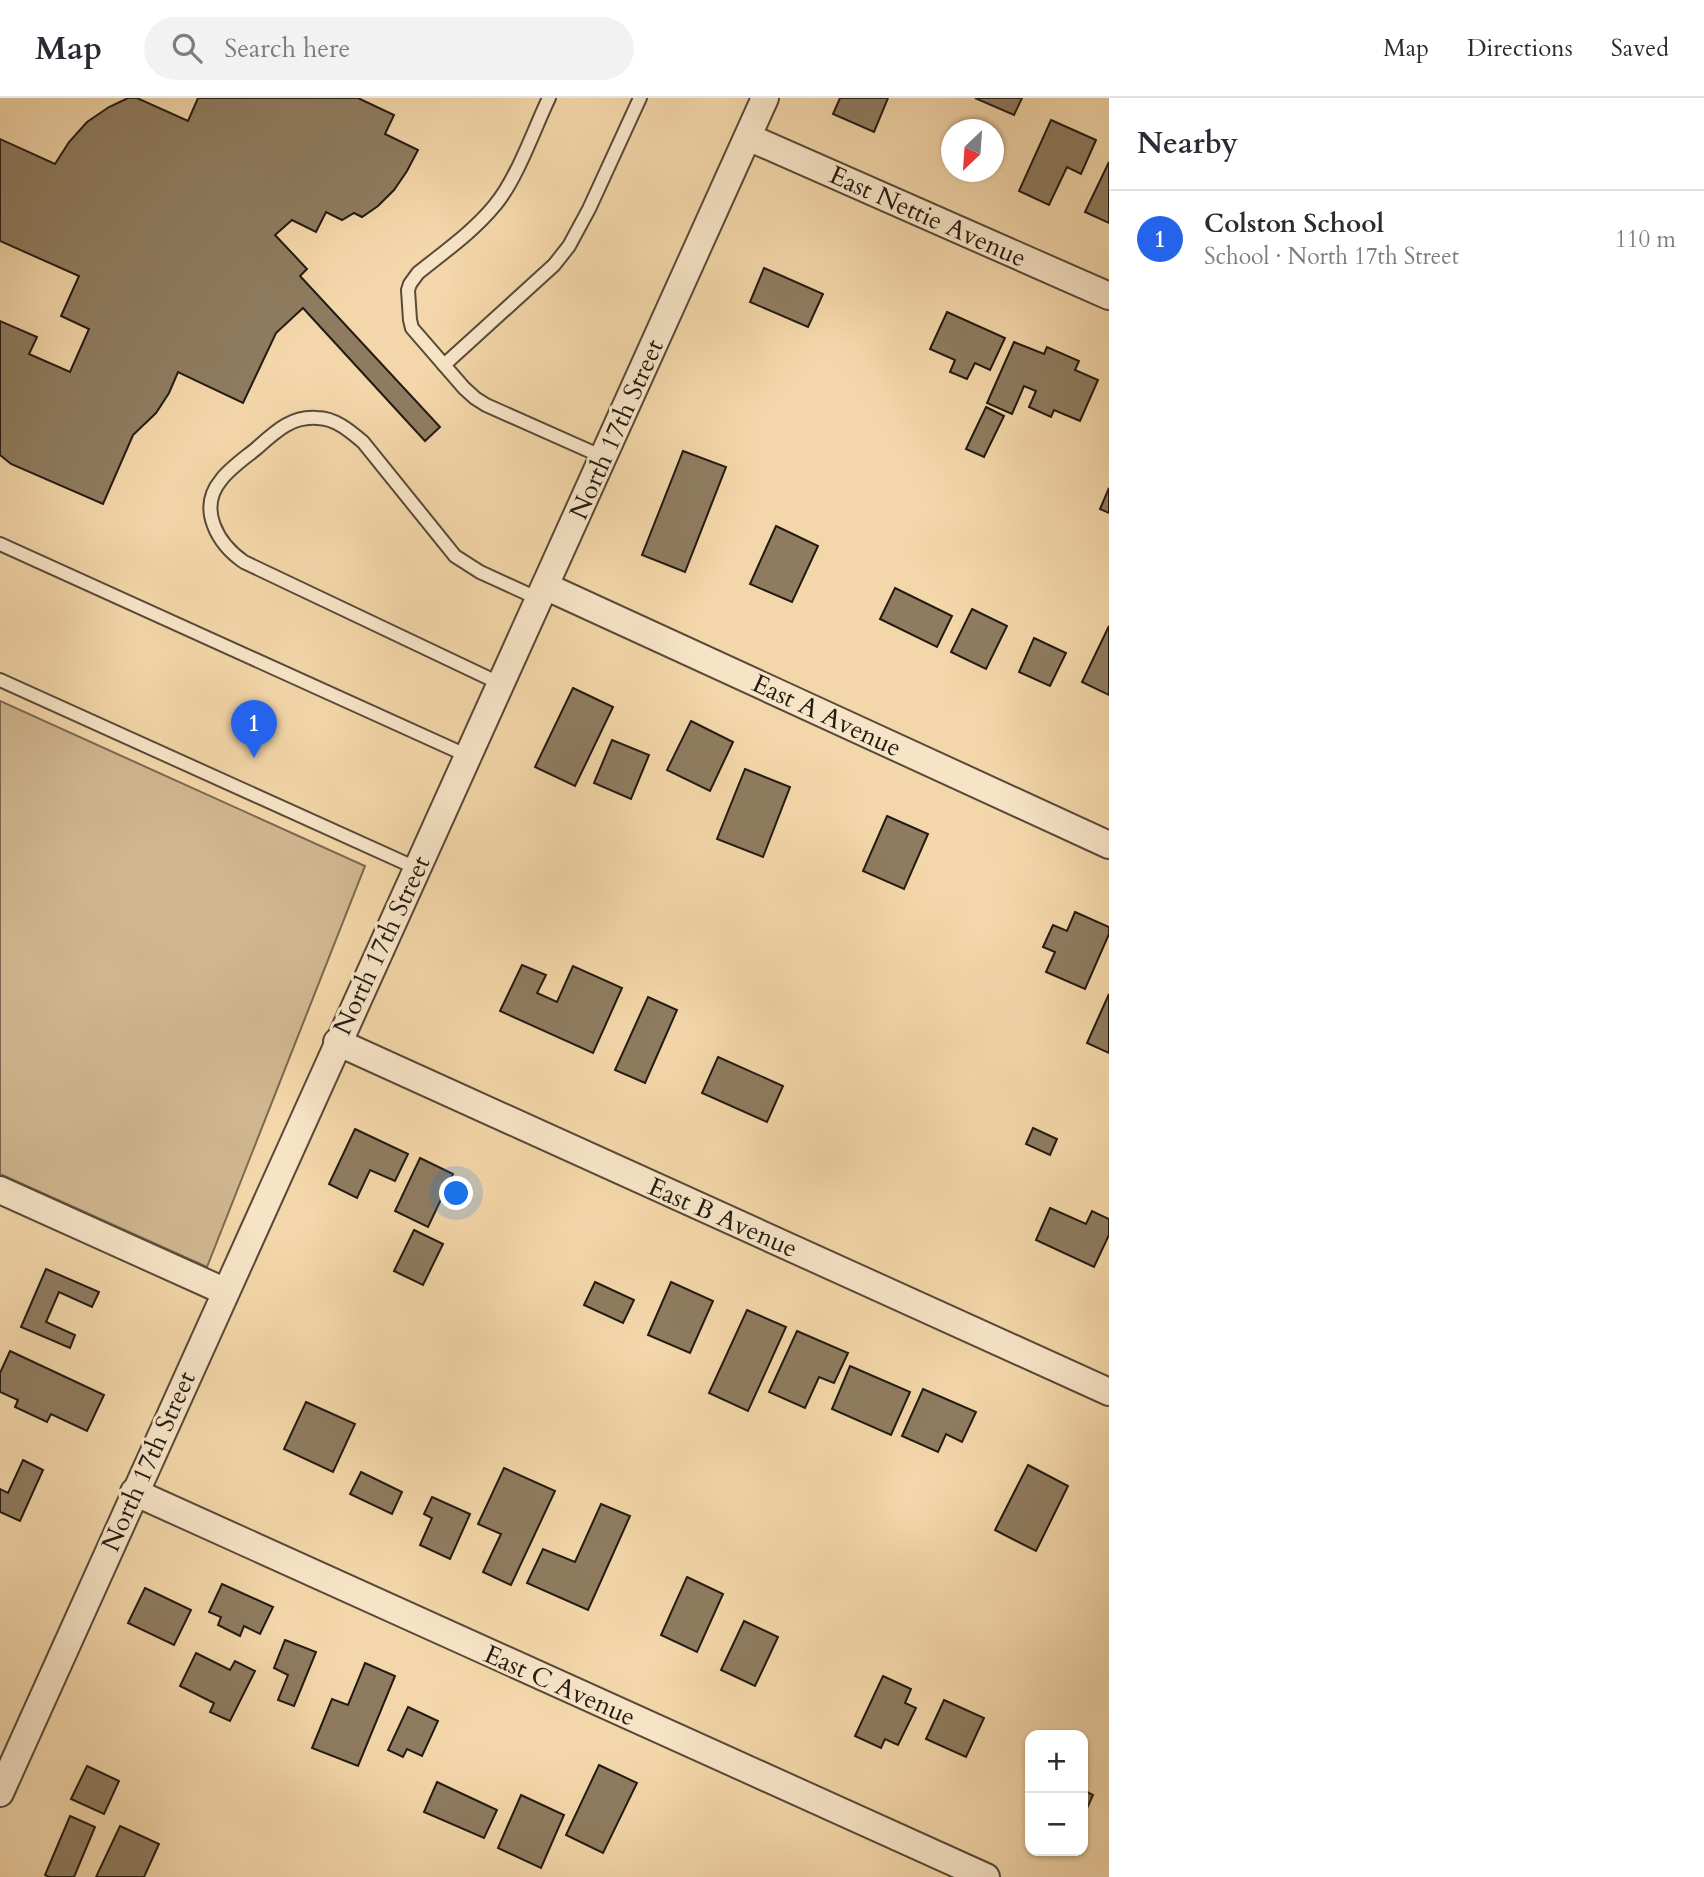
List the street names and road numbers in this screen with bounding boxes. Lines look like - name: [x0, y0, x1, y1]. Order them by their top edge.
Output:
- street label: East Nettie Avenue: [824, 157, 1032, 276]
- street label: North 17th Street: [561, 334, 672, 525]
- street label: East A Avenue: [746, 666, 907, 765]
- street label: North 17th Street: [325, 850, 438, 1040]
- street label: East B Avenue: [643, 1169, 803, 1266]
- street label: North 17th Street: [93, 1366, 204, 1557]
- street label: East C Avenue: [479, 1636, 641, 1734]

